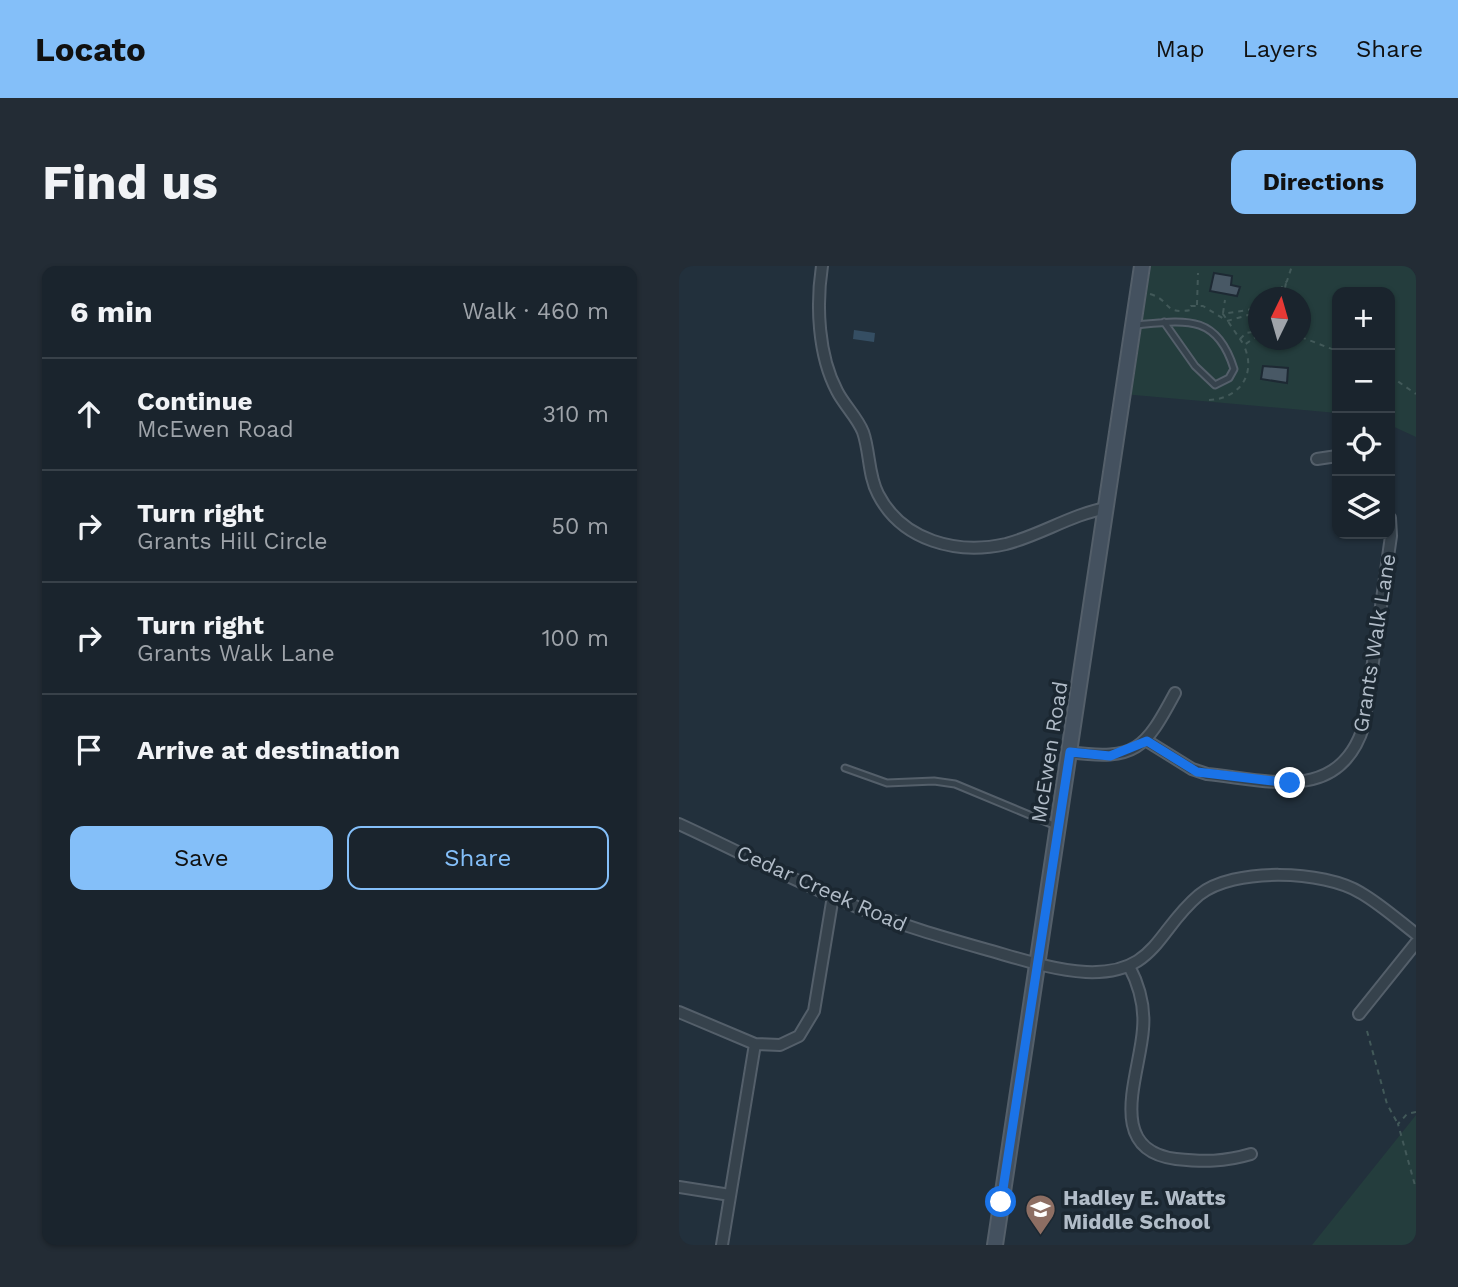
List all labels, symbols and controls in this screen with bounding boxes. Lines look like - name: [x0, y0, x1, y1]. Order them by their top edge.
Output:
- text: Locato: [35, 30, 146, 69]
- text: Map: [1156, 35, 1204, 63]
- text: Layers: [1242, 35, 1318, 63]
- text: Share: [1356, 35, 1423, 63]
- button: Directions: [1231, 150, 1416, 214]
- text: Find us: [42, 153, 218, 211]
- north arrow: [1248, 287, 1311, 350]
- map controls: [1332, 287, 1395, 539]
- button: +: [1332, 287, 1395, 350]
- text: 6 min: [70, 294, 153, 329]
- text: Walk · 460 m: [462, 298, 609, 325]
- button: −: [1332, 350, 1395, 413]
- text: Continue: [137, 386, 253, 416]
- icon: ahead: [70, 395, 108, 433]
- text: 310 m: [543, 401, 609, 428]
- button: locate: [1332, 413, 1395, 476]
- text: McEwen Road: [137, 416, 294, 443]
- button: layers: [1332, 476, 1395, 539]
- text: Turn right: [137, 498, 264, 528]
- icon: right: [70, 507, 108, 545]
- text: 50 m: [552, 513, 609, 540]
- text: Grants Hill Circle: [137, 528, 328, 555]
- street label: Grants Walk Lane: [1348, 552, 1400, 734]
- text: Turn right: [137, 610, 264, 640]
- icon: right: [70, 619, 108, 657]
- text: 100 m: [542, 625, 609, 652]
- text: Grants Walk Lane: [137, 640, 335, 667]
- street label: McEwen Road: [1025, 679, 1073, 825]
- icon: arrive: [70, 731, 108, 769]
- text: Arrive at destination: [137, 735, 400, 765]
- route end: [1274, 767, 1305, 798]
- button: Save: [70, 826, 333, 890]
- button: Share: [347, 826, 609, 890]
- street label: Cedar Creek Road: [733, 839, 911, 937]
- place label: Hadley E. Watts Middle School: [1063, 1185, 1226, 1234]
- route start: [985, 1186, 1016, 1217]
- school or university icon: Hadley E. Watts Middle School: [1023, 1192, 1057, 1236]

